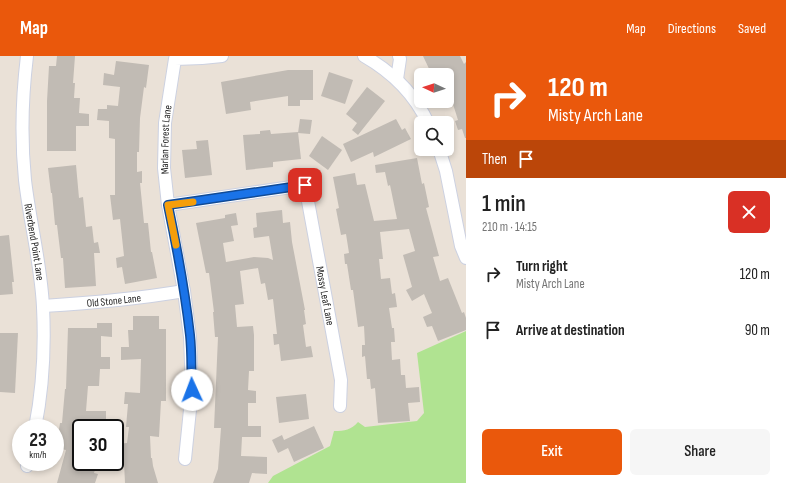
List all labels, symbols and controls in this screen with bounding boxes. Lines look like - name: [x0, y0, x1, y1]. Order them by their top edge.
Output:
- text: Map: [20, 17, 48, 40]
- text: Map: [626, 20, 646, 37]
- text: Directions: [668, 20, 716, 37]
- text: Saved: [738, 20, 766, 37]
- north arrow: [414, 68, 454, 108]
- map controls: [414, 68, 454, 156]
- text: 120 m: [548, 71, 608, 104]
- icon: right: [482, 72, 534, 124]
- street label: Marlan Forest Lane: [158, 104, 175, 175]
- text: Misty Arch Lane: [548, 105, 643, 126]
- button: search: [414, 116, 454, 156]
- icon: arrive: [515, 148, 537, 170]
- text: Then: [482, 150, 507, 169]
- pin: [288, 168, 322, 202]
- icon: arrive: [294, 174, 316, 196]
- text: 1 min: [482, 189, 526, 218]
- button: close: [728, 191, 770, 233]
- street label: Riverbend Point Lane: [21, 203, 47, 281]
- text: 210 m · 14:15: [482, 219, 537, 235]
- text: Turn right: [516, 257, 568, 276]
- icon: right: [482, 263, 504, 285]
- street label: Mossy Leaf Lane: [313, 265, 337, 326]
- text: 120 m: [740, 265, 770, 284]
- text: Misty Arch Lane: [516, 276, 585, 292]
- street label: Old Stone Lane: [86, 291, 142, 310]
- icon: arrive: [482, 319, 504, 341]
- text: Arrive at destination: [516, 321, 625, 340]
- text: 90 m: [745, 321, 770, 340]
- position arrow: [171, 369, 213, 411]
- speed limit sign: 30: [72, 419, 124, 471]
- text: 23: [29, 428, 47, 452]
- button: Exit: [482, 429, 622, 475]
- button: Share: [630, 429, 770, 475]
- text: km/h: [29, 449, 47, 461]

